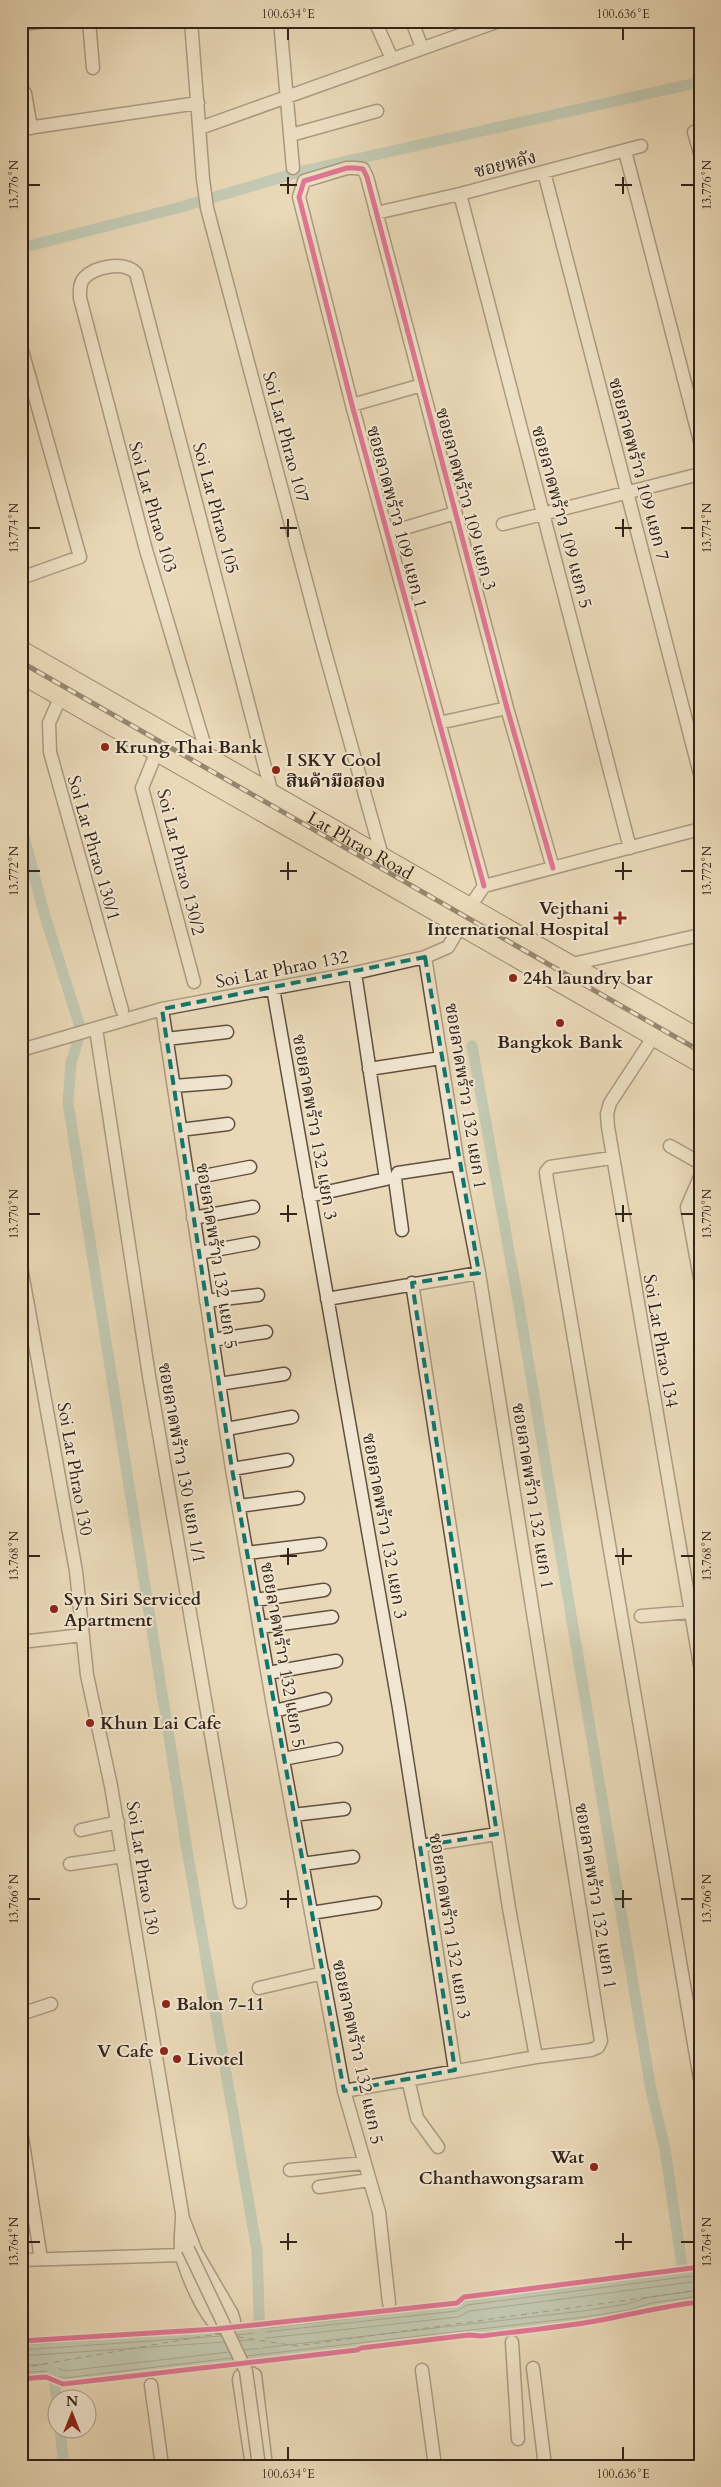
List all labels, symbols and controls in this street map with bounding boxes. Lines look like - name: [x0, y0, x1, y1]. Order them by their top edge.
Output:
- text: 100.634°E: [261, 6, 315, 22]
- text: 100.636°E: [596, 6, 650, 22]
- street label: ซอยหลัง: [471, 145, 539, 184]
- text: 13.776°N: [6, 159, 22, 210]
- text: 13.776°N: [699, 159, 715, 210]
- street label: Soi Lat Phrao 107: [256, 369, 315, 506]
- street label: ซอยลาดพร้าว 109 แยก 7: [602, 375, 675, 563]
- street label: ซอยลาดพร้าว 109 แยก 3: [429, 405, 502, 593]
- street label: ซอยลาดพร้าว 109 แยก 1: [360, 423, 433, 611]
- street label: ซอยลาดพร้าว 109 แยก 5: [525, 423, 598, 611]
- street label: Soi Lat Phrao 103: [122, 439, 183, 575]
- street label: Soi Lat Phrao 105: [186, 440, 245, 577]
- text: 13.774°N: [6, 502, 22, 553]
- text: 13.774°N: [699, 502, 715, 553]
- place label: Krung Thai Bank: [115, 735, 264, 760]
- marker: Krung Thai Bank: [99, 741, 111, 753]
- place label: I SKY Cool สินค้ามือสอง: [286, 748, 385, 794]
- marker: I SKY Cool สินค้ามือสอง: [270, 764, 282, 776]
- street label: Soi Lat Phrao 130/1: [61, 773, 126, 924]
- street label: Soi Lat Phrao 130/2: [150, 786, 211, 938]
- street label: Lat Phrao Road: [302, 806, 418, 886]
- text: 13.772°N: [6, 845, 22, 896]
- text: 13.772°N: [699, 845, 715, 896]
- place label: Vejthani International Hospital: [427, 896, 609, 942]
- marker: Vejthani International Hospital: [613, 911, 627, 925]
- street label: Soi Lat Phrao 132: [213, 944, 351, 995]
- place label: 24h laundry bar: [523, 966, 654, 991]
- marker: 24h laundry bar: [507, 972, 519, 984]
- street label: ซอยลาดพร้าว 132 แยก 1: [438, 1001, 493, 1191]
- marker: Bangkok Bank: [554, 1017, 566, 1029]
- place label: Bangkok Bank: [497, 1030, 624, 1055]
- street label: ซอยลาดพร้าว 132 แยก 3: [286, 1032, 343, 1222]
- street label: ซอยลาดพร้าว 132 แยก 5: [189, 1161, 244, 1351]
- text: 13.770°N: [6, 1188, 22, 1239]
- text: 13.770°N: [699, 1188, 715, 1239]
- street label: Soi Lat Phrao 134: [636, 1272, 685, 1410]
- street label: ซอยลาดพร้าว 130 แยก 1/1: [152, 1361, 211, 1565]
- street label: Soi Lat Phrao 130: [50, 1400, 99, 1538]
- street label: ซอยลาดพร้าว 132 แยก 1: [505, 1401, 560, 1591]
- street label: ซอยลาดพร้าว 132 แยก 3: [356, 1431, 413, 1621]
- text: 13.768°N: [6, 1530, 22, 1581]
- text: 13.768°N: [699, 1530, 715, 1581]
- street label: ซอยลาดพร้าว 132 แยก 5: [254, 1560, 311, 1750]
- place label: Syn Siri Serviced Apartment: [64, 1587, 202, 1633]
- marker: Syn Siri Serviced Apartment: [48, 1603, 60, 1615]
- place label: Khun Lai Cafe: [100, 1711, 222, 1736]
- marker: Khun Lai Cafe: [84, 1717, 96, 1729]
- street label: Soi Lat Phrao 130: [120, 1799, 165, 1937]
- street label: ซอยลาดพร้าว 132 แยก 1: [568, 1801, 623, 1991]
- street label: ซอยลาดพร้าว 132 แยก 3: [422, 1831, 477, 2021]
- text: 13.766°N: [6, 1873, 22, 1924]
- text: 13.766°N: [699, 1873, 715, 1924]
- street label: ซอยลาดพร้าว 132 แยก 5: [326, 1957, 389, 2147]
- place label: Balon 7-11: [176, 1992, 265, 2017]
- marker: Balon 7-11: [160, 1998, 172, 2010]
- place label: V Cafe: [97, 2039, 154, 2064]
- marker: V Cafe: [158, 2045, 170, 2057]
- place label: Livotel: [187, 2047, 244, 2072]
- marker: Livotel: [171, 2053, 183, 2065]
- place label: Wat Chanthawongsaram: [419, 2145, 585, 2191]
- marker: Wat Chanthawongsaram: [588, 2161, 600, 2173]
- text: 13.764°N: [6, 2216, 22, 2267]
- text: 13.764°N: [699, 2216, 715, 2267]
- north arrow: [48, 2390, 98, 2440]
- text: N: [66, 2392, 78, 2411]
- text: 100.634°E: [261, 2466, 315, 2482]
- text: 100.636°E: [596, 2466, 650, 2482]

